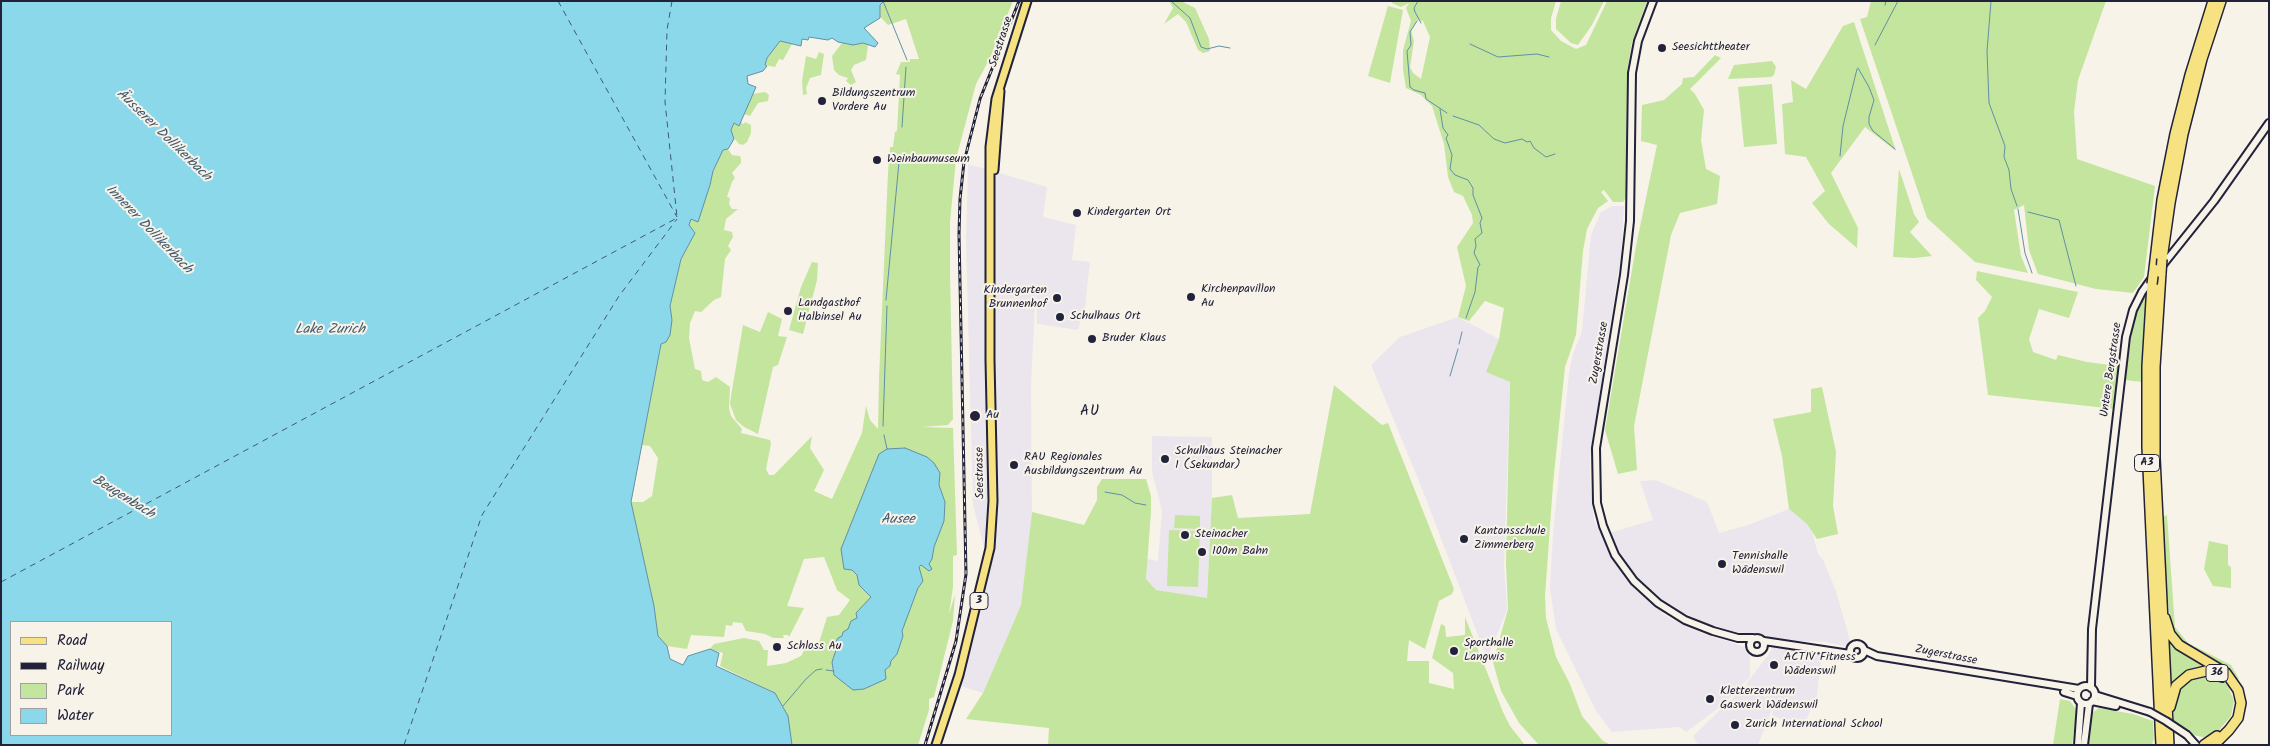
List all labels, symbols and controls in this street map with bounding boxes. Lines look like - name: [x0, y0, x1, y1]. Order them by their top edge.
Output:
- street label: Seestrasse: [987, 15, 1017, 69]
- place label: Seesichttheater: [1672, 41, 1750, 55]
- marker: Seesichttheater: [1656, 42, 1668, 54]
- water label: Äusserer Dollikerbach: [112, 86, 214, 186]
- place label: Bildungszentrum Vordere Au: [832, 87, 915, 115]
- marker: Bildungszentrum Vordere Au: [816, 95, 828, 107]
- place label: Weinbaumuseum: [887, 153, 970, 167]
- marker: Weinbaumuseum: [871, 154, 883, 166]
- water label: Innerer Dollikerbach: [101, 182, 195, 278]
- place label: Kindergarten Ort: [1087, 206, 1171, 220]
- marker: Kindergarten Ort: [1071, 207, 1083, 219]
- place label: Kirchenpavillon Au: [1201, 283, 1275, 311]
- place label: Kindergarten Brunnenhof: [984, 284, 1047, 312]
- marker: Kirchenpavillon Au: [1185, 291, 1197, 303]
- marker: Kindergarten Brunnenhof: [1051, 292, 1063, 304]
- place label: Landgasthof Halbinsel Au: [798, 297, 861, 325]
- marker: Landgasthof Halbinsel Au: [782, 305, 794, 317]
- place label: Schulhaus Ort: [1070, 310, 1141, 324]
- marker: Schulhaus Ort: [1054, 311, 1066, 323]
- street label: Zugerstrasse: [1587, 321, 1613, 385]
- street label: Untere Bergstrasse: [2098, 322, 2126, 418]
- water label: Lake Zurich: [295, 323, 365, 339]
- place label: Bruder Klaus: [1102, 332, 1166, 346]
- marker: Bruder Klaus: [1086, 333, 1098, 345]
- district label: AU: [1080, 403, 1100, 421]
- marker: Au: [968, 409, 982, 423]
- place label: Au: [986, 409, 999, 423]
- place label: Schulhaus Steinacher 1 (Sekundar): [1175, 445, 1282, 473]
- street label: Seestrasse: [973, 447, 989, 499]
- place label: RAU Regionales Ausbildungszentrum Au: [1024, 451, 1142, 479]
- marker: Schulhaus Steinacher 1 (Sekundar): [1159, 453, 1171, 465]
- road number: A3: [2134, 454, 2160, 472]
- marker: RAU Regionales Ausbildungszentrum Au: [1008, 459, 1020, 471]
- water label: Beugenbach: [89, 472, 157, 524]
- water label: Ausee: [881, 513, 915, 529]
- place label: Kantonsschule Zimmerberg: [1474, 525, 1546, 553]
- place label: Steinacher: [1195, 528, 1247, 542]
- marker: Steinacher: [1179, 529, 1191, 541]
- marker: Kantonsschule Zimmerberg: [1458, 533, 1470, 545]
- place label: 100m Bahn: [1212, 545, 1268, 559]
- marker: 100m Bahn: [1196, 546, 1208, 558]
- place label: Tennishalle Wädenswil: [1732, 550, 1788, 578]
- marker: Tennishalle Wädenswil: [1716, 558, 1728, 570]
- road number: 3: [970, 592, 988, 610]
- legend: [10, 621, 172, 736]
- text: Road: [57, 629, 87, 653]
- place label: Sporthalle Langwis: [1464, 637, 1513, 665]
- place label: Schloss Au: [787, 640, 842, 654]
- marker: Schloss Au: [771, 641, 783, 653]
- street label: Zugerstrasse: [1914, 643, 1978, 669]
- marker: Sporthalle Langwis: [1448, 645, 1460, 657]
- place label: ACTIV Fitness Wädenswil: [1784, 651, 1856, 679]
- text: Railway: [57, 654, 104, 678]
- marker: ACTIV Fitness Wädenswil: [1768, 659, 1780, 671]
- road number: 36: [2206, 664, 2228, 681]
- text: Park: [57, 679, 84, 703]
- place label: Kletterzentrum Gaswerk Wädenswil: [1720, 685, 1818, 713]
- marker: Kletterzentrum Gaswerk Wädenswil: [1704, 693, 1716, 705]
- text: Water: [57, 704, 93, 728]
- place label: Zurich International School: [1745, 718, 1882, 732]
- marker: Zurich International School: [1729, 719, 1741, 731]

